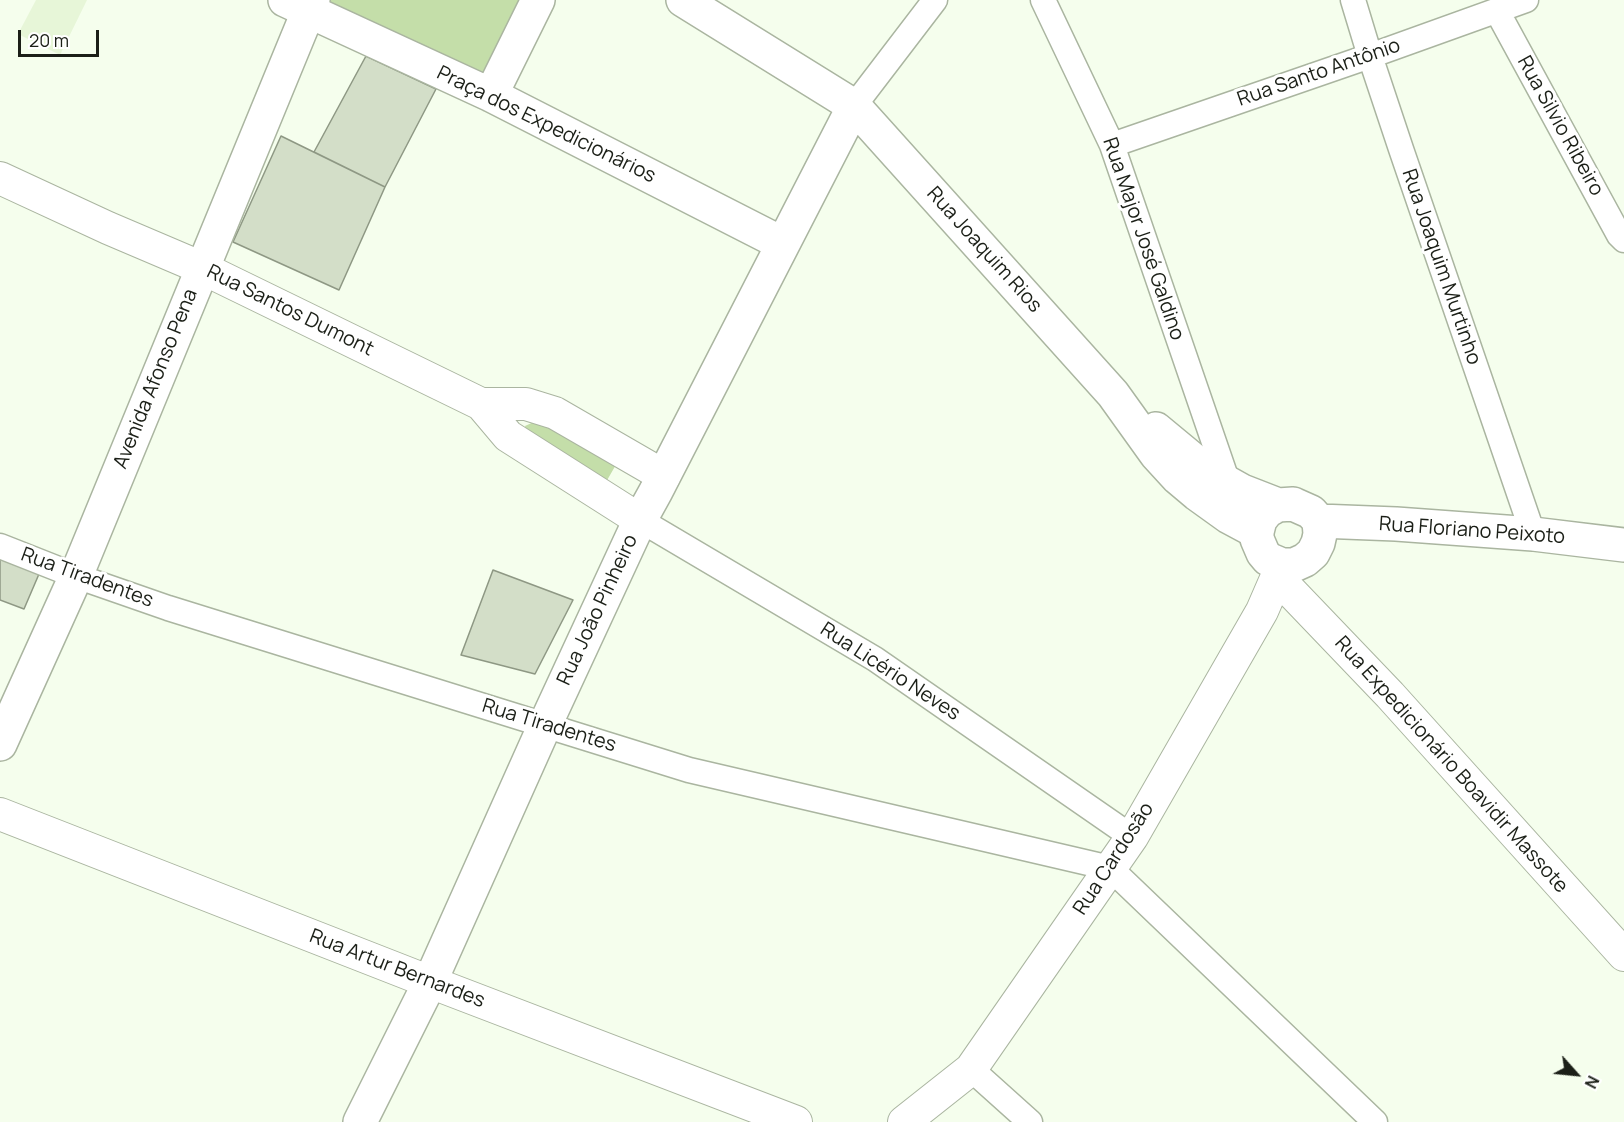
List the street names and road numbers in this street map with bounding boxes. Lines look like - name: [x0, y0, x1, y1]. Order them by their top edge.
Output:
- street label: Rua Santo Antônio: [1234, 34, 1404, 112]
- street label: Rua Silvio Ribeiro: [1512, 52, 1608, 200]
- street label: Praça dos Expedicionários: [433, 61, 659, 189]
- street label: Rua Major José Galdino: [1097, 134, 1189, 344]
- street label: Rua Joaquim Murtinho: [1396, 166, 1486, 368]
- street label: Rua Joaquim Rios: [921, 182, 1047, 318]
- street label: Rua Santos Dumont: [203, 260, 377, 362]
- street label: Avenida Afonso Pena: [109, 286, 203, 472]
- street label: Rua Floriano Peixoto: [1378, 513, 1566, 549]
- street label: Rua João Pinheiro: [553, 531, 643, 689]
- street label: Rua Tiradentes: [18, 543, 156, 613]
- street label: Rua Licério Neves: [816, 618, 964, 726]
- street label: Rua Expedicionário Boavidir Massote: [1329, 632, 1573, 898]
- street label: Rua Tiradentes: [479, 694, 619, 758]
- street label: Rua Cardosão: [1069, 798, 1159, 920]
- street label: Rua Artur Bernardes: [306, 925, 488, 1013]

